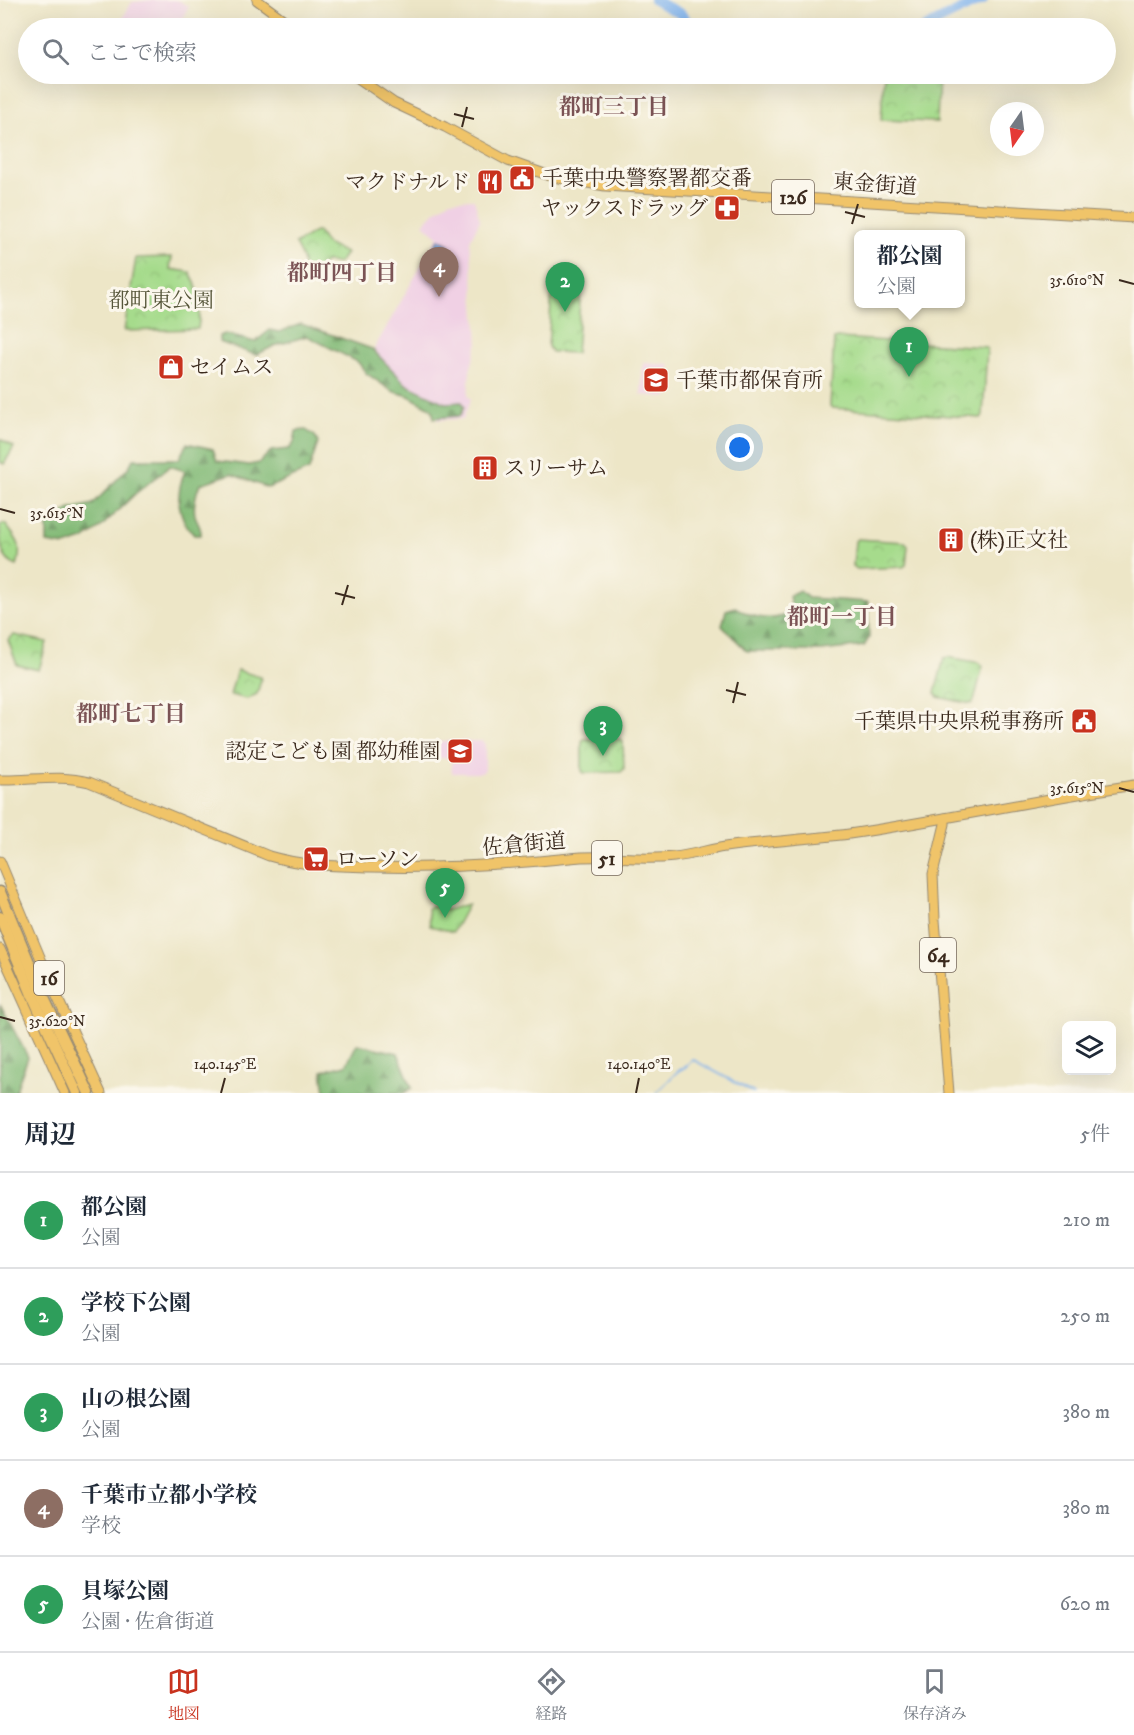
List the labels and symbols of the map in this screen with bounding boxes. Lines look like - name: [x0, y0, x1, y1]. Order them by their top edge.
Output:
- district label: 都町三丁目: [559, 94, 669, 121]
- north arrow: [990, 102, 1044, 156]
- public building icon: 千葉中央警察署都交番: [507, 163, 537, 193]
- place label: 千葉中央警察署都交番: [542, 166, 752, 192]
- restaurant icon: マクドナルド: [475, 167, 505, 197]
- street label: 東金街道: [832, 169, 918, 201]
- place label: マクドナルド: [345, 170, 470, 196]
- road number: 126: [772, 180, 814, 214]
- pharmacy icon: ヤックスドラッグ: [712, 193, 742, 223]
- place label: ヤックスドラッグ: [541, 196, 708, 222]
- pin: 4: [420, 248, 458, 297]
- district label: 都町四丁目: [287, 260, 397, 287]
- pin: 2: [546, 262, 584, 312]
- text: 35.610°N: [1050, 271, 1104, 290]
- park label: 都町東公園: [109, 288, 214, 314]
- pin: 1: [890, 328, 928, 377]
- shop icon: セイムス: [156, 352, 186, 382]
- place label: セイムス: [190, 355, 273, 381]
- school or university icon: 千葉市都保育所: [641, 365, 671, 395]
- place label: 千葉市都保育所: [676, 368, 823, 394]
- your location: [725, 433, 754, 462]
- building icon: スリーサム: [470, 453, 500, 483]
- place label: スリーサム: [504, 456, 608, 482]
- text: 35.615°N: [30, 504, 84, 523]
- building icon: (株)正文社: [936, 525, 966, 555]
- place label: (株)正文社: [970, 528, 1068, 554]
- district label: 都町一丁目: [787, 604, 897, 631]
- district label: 都町七丁目: [76, 701, 186, 728]
- pin: 3: [584, 706, 622, 756]
- public building icon: 千葉県中央県税事務所: [1069, 706, 1099, 736]
- place label: 千葉県中央県税事務所: [854, 709, 1064, 735]
- school or university icon: 認定こども園 都幼稚園: [445, 736, 475, 766]
- place label: 認定こども園 都幼稚園: [225, 739, 440, 765]
- text: 35.615°N: [1050, 779, 1104, 798]
- street label: 佐倉街道: [481, 828, 567, 862]
- road number: 51: [592, 841, 622, 875]
- supermarket icon: ローソン: [301, 844, 331, 874]
- place label: ローソン: [336, 847, 419, 873]
- pin: 5: [426, 868, 464, 918]
- road number: 64: [920, 938, 956, 972]
- road number: 16: [34, 961, 64, 995]
- text: 35.620°N: [29, 1012, 85, 1031]
- text: 140.145°E: [194, 1055, 257, 1074]
- text: 140.140°E: [607, 1055, 671, 1074]

